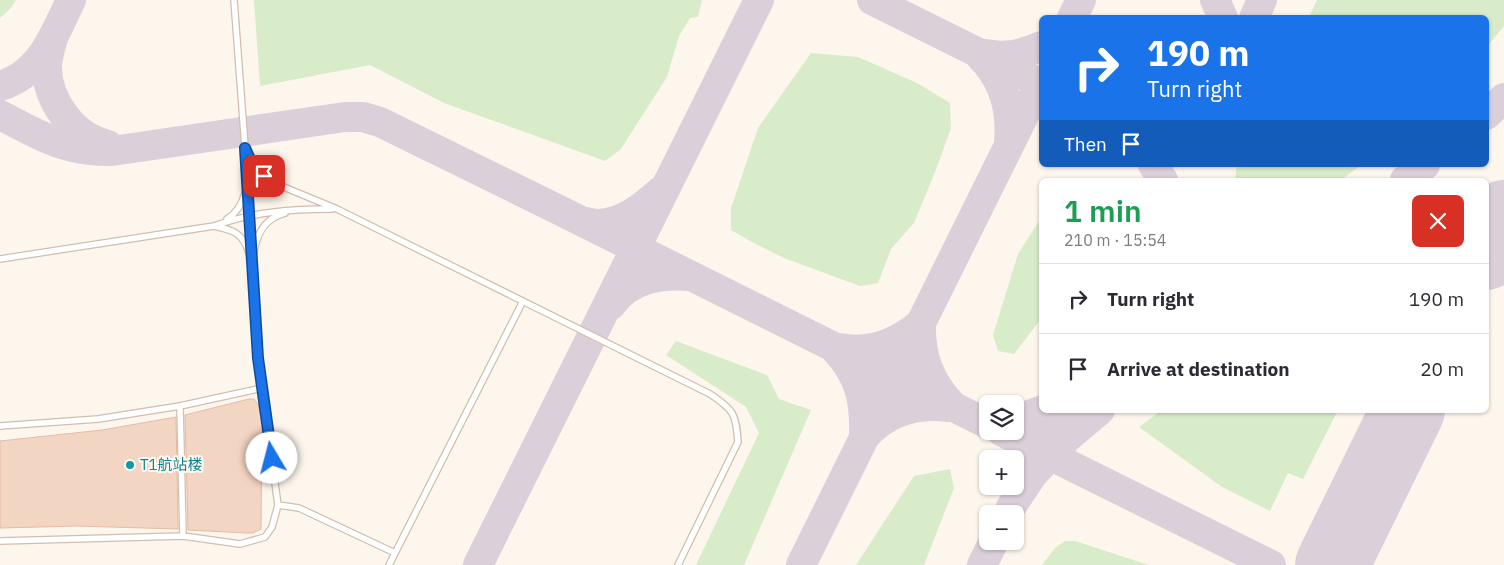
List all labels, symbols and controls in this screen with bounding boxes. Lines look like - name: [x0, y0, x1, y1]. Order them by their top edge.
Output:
- text: 190 m: [1147, 30, 1250, 76]
- icon: right: [1064, 35, 1129, 100]
- text: Turn right: [1147, 74, 1242, 103]
- icon: arrive: [1117, 130, 1145, 158]
- text: Then: [1064, 132, 1107, 156]
- pin: [243, 155, 285, 197]
- icon: arrive: [250, 162, 278, 190]
- text: 1 min: [1064, 191, 1142, 230]
- button: close: [1412, 195, 1464, 247]
- text: 210 m · 15:54: [1064, 230, 1166, 250]
- icon: right: [1064, 285, 1092, 313]
- text: Turn right: [1107, 287, 1194, 311]
- text: 190 m: [1409, 287, 1464, 311]
- icon: arrive: [1064, 355, 1092, 383]
- text: Arrive at destination: [1107, 357, 1290, 381]
- text: 20 m: [1420, 357, 1464, 381]
- map controls: [979, 395, 1024, 550]
- button: layers: [979, 395, 1024, 440]
- position arrow: [245, 431, 297, 483]
- button: +: [979, 450, 1024, 495]
- place label: T1航站楼: [140, 455, 203, 474]
- marker: T1航站楼: [124, 459, 136, 471]
- button: −: [979, 505, 1024, 550]

